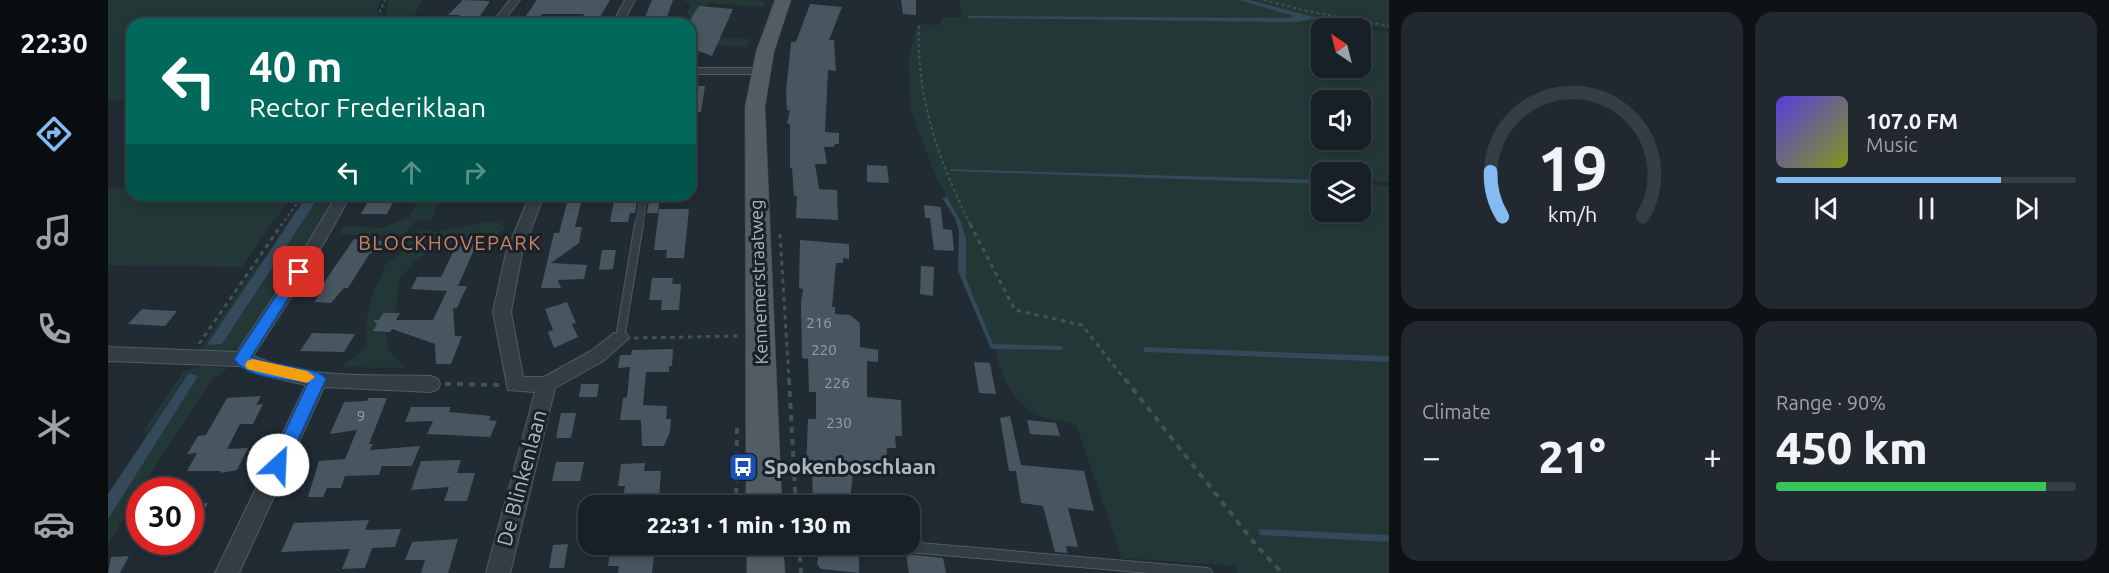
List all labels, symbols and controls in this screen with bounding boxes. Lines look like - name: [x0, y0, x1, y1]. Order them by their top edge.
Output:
- north arrow: [1311, 18, 1371, 78]
- map controls: [1311, 18, 1371, 222]
- text: 22:30: [20, 28, 88, 58]
- icon: left: [150, 42, 228, 120]
- text: 40 m: [249, 43, 343, 90]
- button: sound: [1311, 90, 1371, 150]
- text: Rector Frederiklaan: [249, 92, 486, 122]
- text: 107.0 FM: [1866, 108, 1958, 133]
- icon: directions: [33, 113, 75, 155]
- text: Music: [1866, 133, 1918, 156]
- text: 19: [1537, 134, 1607, 204]
- icon: left: [332, 156, 365, 189]
- icon: ahead: [395, 156, 428, 189]
- icon: right: [458, 156, 491, 189]
- button: layers: [1311, 162, 1371, 222]
- icon: previous: [1810, 192, 1843, 225]
- icon: pause: [1910, 192, 1943, 225]
- icon: next: [2010, 192, 2043, 225]
- street label: Kennemerstraatweg: [745, 199, 771, 365]
- text: km/h: [1547, 203, 1597, 227]
- icon: music: [33, 211, 75, 253]
- district label: BLOCKHOVEPARK: [358, 231, 542, 254]
- pin: [273, 246, 324, 297]
- icon: arrive: [282, 255, 315, 288]
- icon: phone: [33, 308, 75, 350]
- house number: 216: [806, 314, 832, 331]
- house number: 220: [811, 341, 837, 358]
- house number: 226: [824, 374, 850, 391]
- text: Range · 90%: [1776, 391, 1886, 414]
- text: Climate: [1422, 400, 1491, 423]
- icon: climate: [33, 406, 75, 448]
- house number: 9: [357, 407, 365, 424]
- street label: De Blinkenlaan: [491, 407, 551, 549]
- house number: 230: [826, 414, 852, 431]
- text: 450 km: [1776, 422, 1928, 473]
- text: 21°: [1538, 431, 1606, 482]
- position arrow: [246, 433, 310, 497]
- text: −: [1422, 438, 1441, 475]
- text: +: [1703, 438, 1722, 475]
- bus stop icon: Spokenboschlaan: [727, 451, 759, 483]
- place label: Spokenboschlaan: [764, 454, 936, 478]
- speed limit sign: 30: [126, 477, 204, 555]
- icon: car: [33, 503, 75, 545]
- text: 22:31 · 1 min · 130 m: [647, 512, 851, 537]

